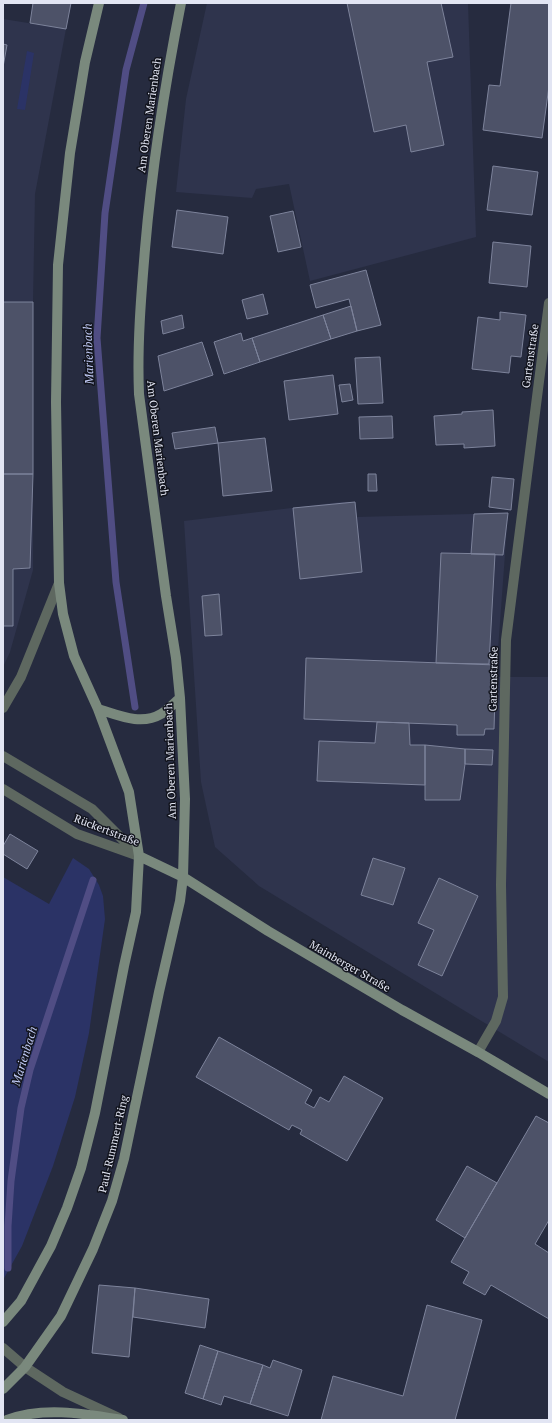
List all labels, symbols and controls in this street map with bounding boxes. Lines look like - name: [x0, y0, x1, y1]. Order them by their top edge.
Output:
- street label: Am Oberen Marienbach: [134, 56, 164, 173]
- water label: Marienbach: [79, 323, 97, 386]
- street label: Gartenstraße: [519, 323, 541, 389]
- street label: Am Oberen Marienbach: [144, 380, 172, 497]
- street label: Gartenstraße: [485, 646, 501, 711]
- street label: Am Oberen Marienbach: [161, 702, 179, 819]
- street label: Rückertstraße: [72, 811, 142, 849]
- street label: Mainberger Straße: [307, 937, 393, 995]
- water label: Marienbach: [8, 1025, 40, 1088]
- street label: Paul-Rummert-Ring: [95, 1094, 131, 1194]

